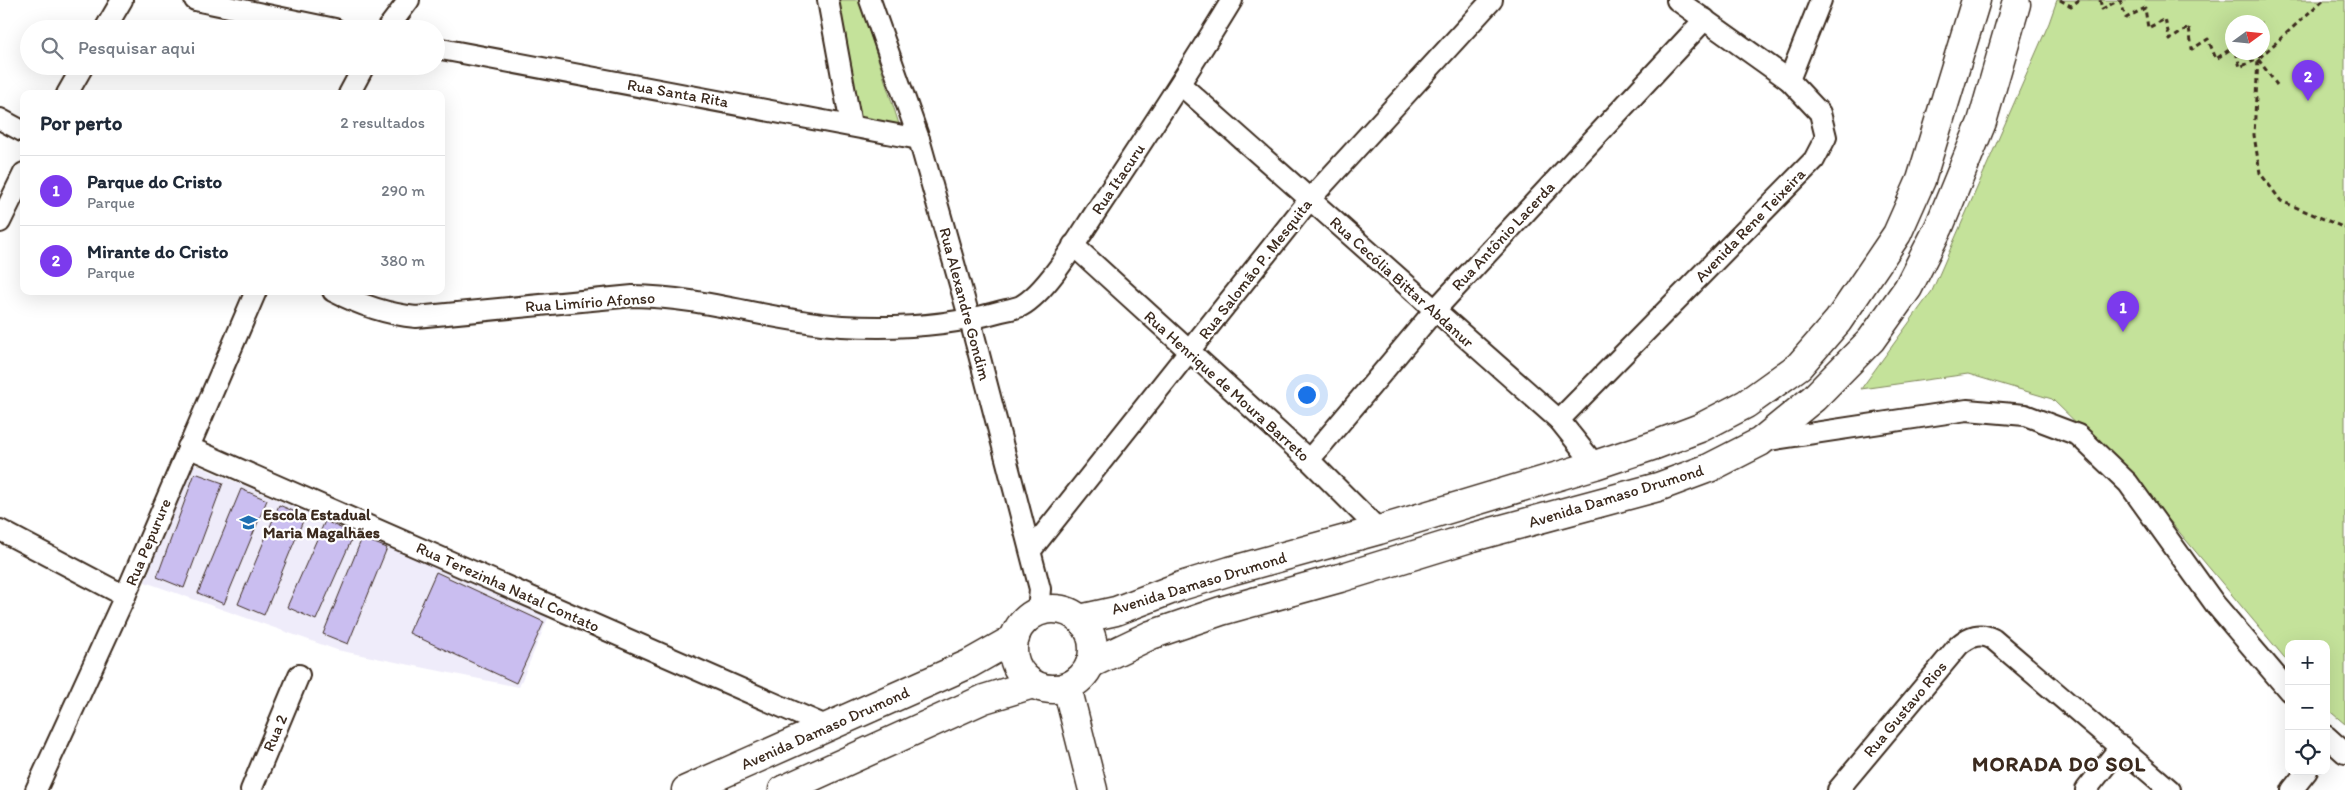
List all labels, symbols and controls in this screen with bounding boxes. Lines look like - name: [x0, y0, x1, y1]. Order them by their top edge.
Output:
- north arrow: [2225, 15, 2270, 60]
- search box: [20, 20, 445, 75]
- icon: search: [38, 34, 66, 62]
- text: Pesquisar aqui: [78, 36, 195, 59]
- pin: 2: [2292, 60, 2324, 101]
- street label: Rua Santa Rita: [626, 75, 731, 111]
- text: Por perto: [40, 110, 122, 135]
- text: 2 resultados: [340, 113, 425, 132]
- street label: Rua Itacuru: [1087, 140, 1149, 218]
- street label: Avenida Rene Teixeira: [1691, 164, 1810, 286]
- text: Parque do Cristo: [87, 170, 222, 193]
- street label: Rua Antônio Lacerda: [1447, 177, 1559, 295]
- text: 1: [52, 181, 60, 200]
- text: 290 m: [381, 181, 425, 200]
- text: Parque: [87, 193, 135, 212]
- street label: Rua Salomão P. Mesquita: [1194, 195, 1316, 343]
- street label: Rua Cecólia Bittar Abdanur: [1326, 212, 1478, 352]
- street label: Rua Alexandre Gondim: [935, 225, 995, 383]
- text: Mirante do Cristo: [87, 240, 228, 263]
- text: 2: [52, 251, 60, 270]
- text: 380 m: [381, 251, 425, 270]
- text: Parque: [87, 263, 135, 282]
- street label: Rua Limírio Afonso: [524, 288, 656, 316]
- pin: 1: [2107, 291, 2139, 332]
- street label: Rua Henrique de Moura Barreto: [1140, 307, 1314, 465]
- your location: [1294, 382, 1320, 408]
- street label: Avenida Damaso Drumond: [1526, 460, 1706, 532]
- street label: Rua Pepurure: [121, 495, 175, 589]
- place label: Escola Estadual Maria Magalhães: [263, 505, 380, 543]
- school or university icon: Escola Estadual Maria Magalhães: [239, 513, 259, 533]
- street label: Rua Terezinha Natal Contato: [413, 538, 603, 636]
- street label: Avenida Damaso Drumond: [1109, 547, 1289, 619]
- map controls: [2285, 640, 2330, 775]
- button: +: [2285, 640, 2330, 685]
- street label: Rua Gustavo Rios: [1859, 657, 1951, 761]
- street label: Avenida Damaso Drumond: [738, 682, 912, 774]
- button: −: [2285, 685, 2330, 730]
- street label: Rua 2: [259, 711, 291, 754]
- button: locate: [2285, 730, 2330, 775]
- district label: MORADA DO SOL: [1972, 751, 2146, 776]

